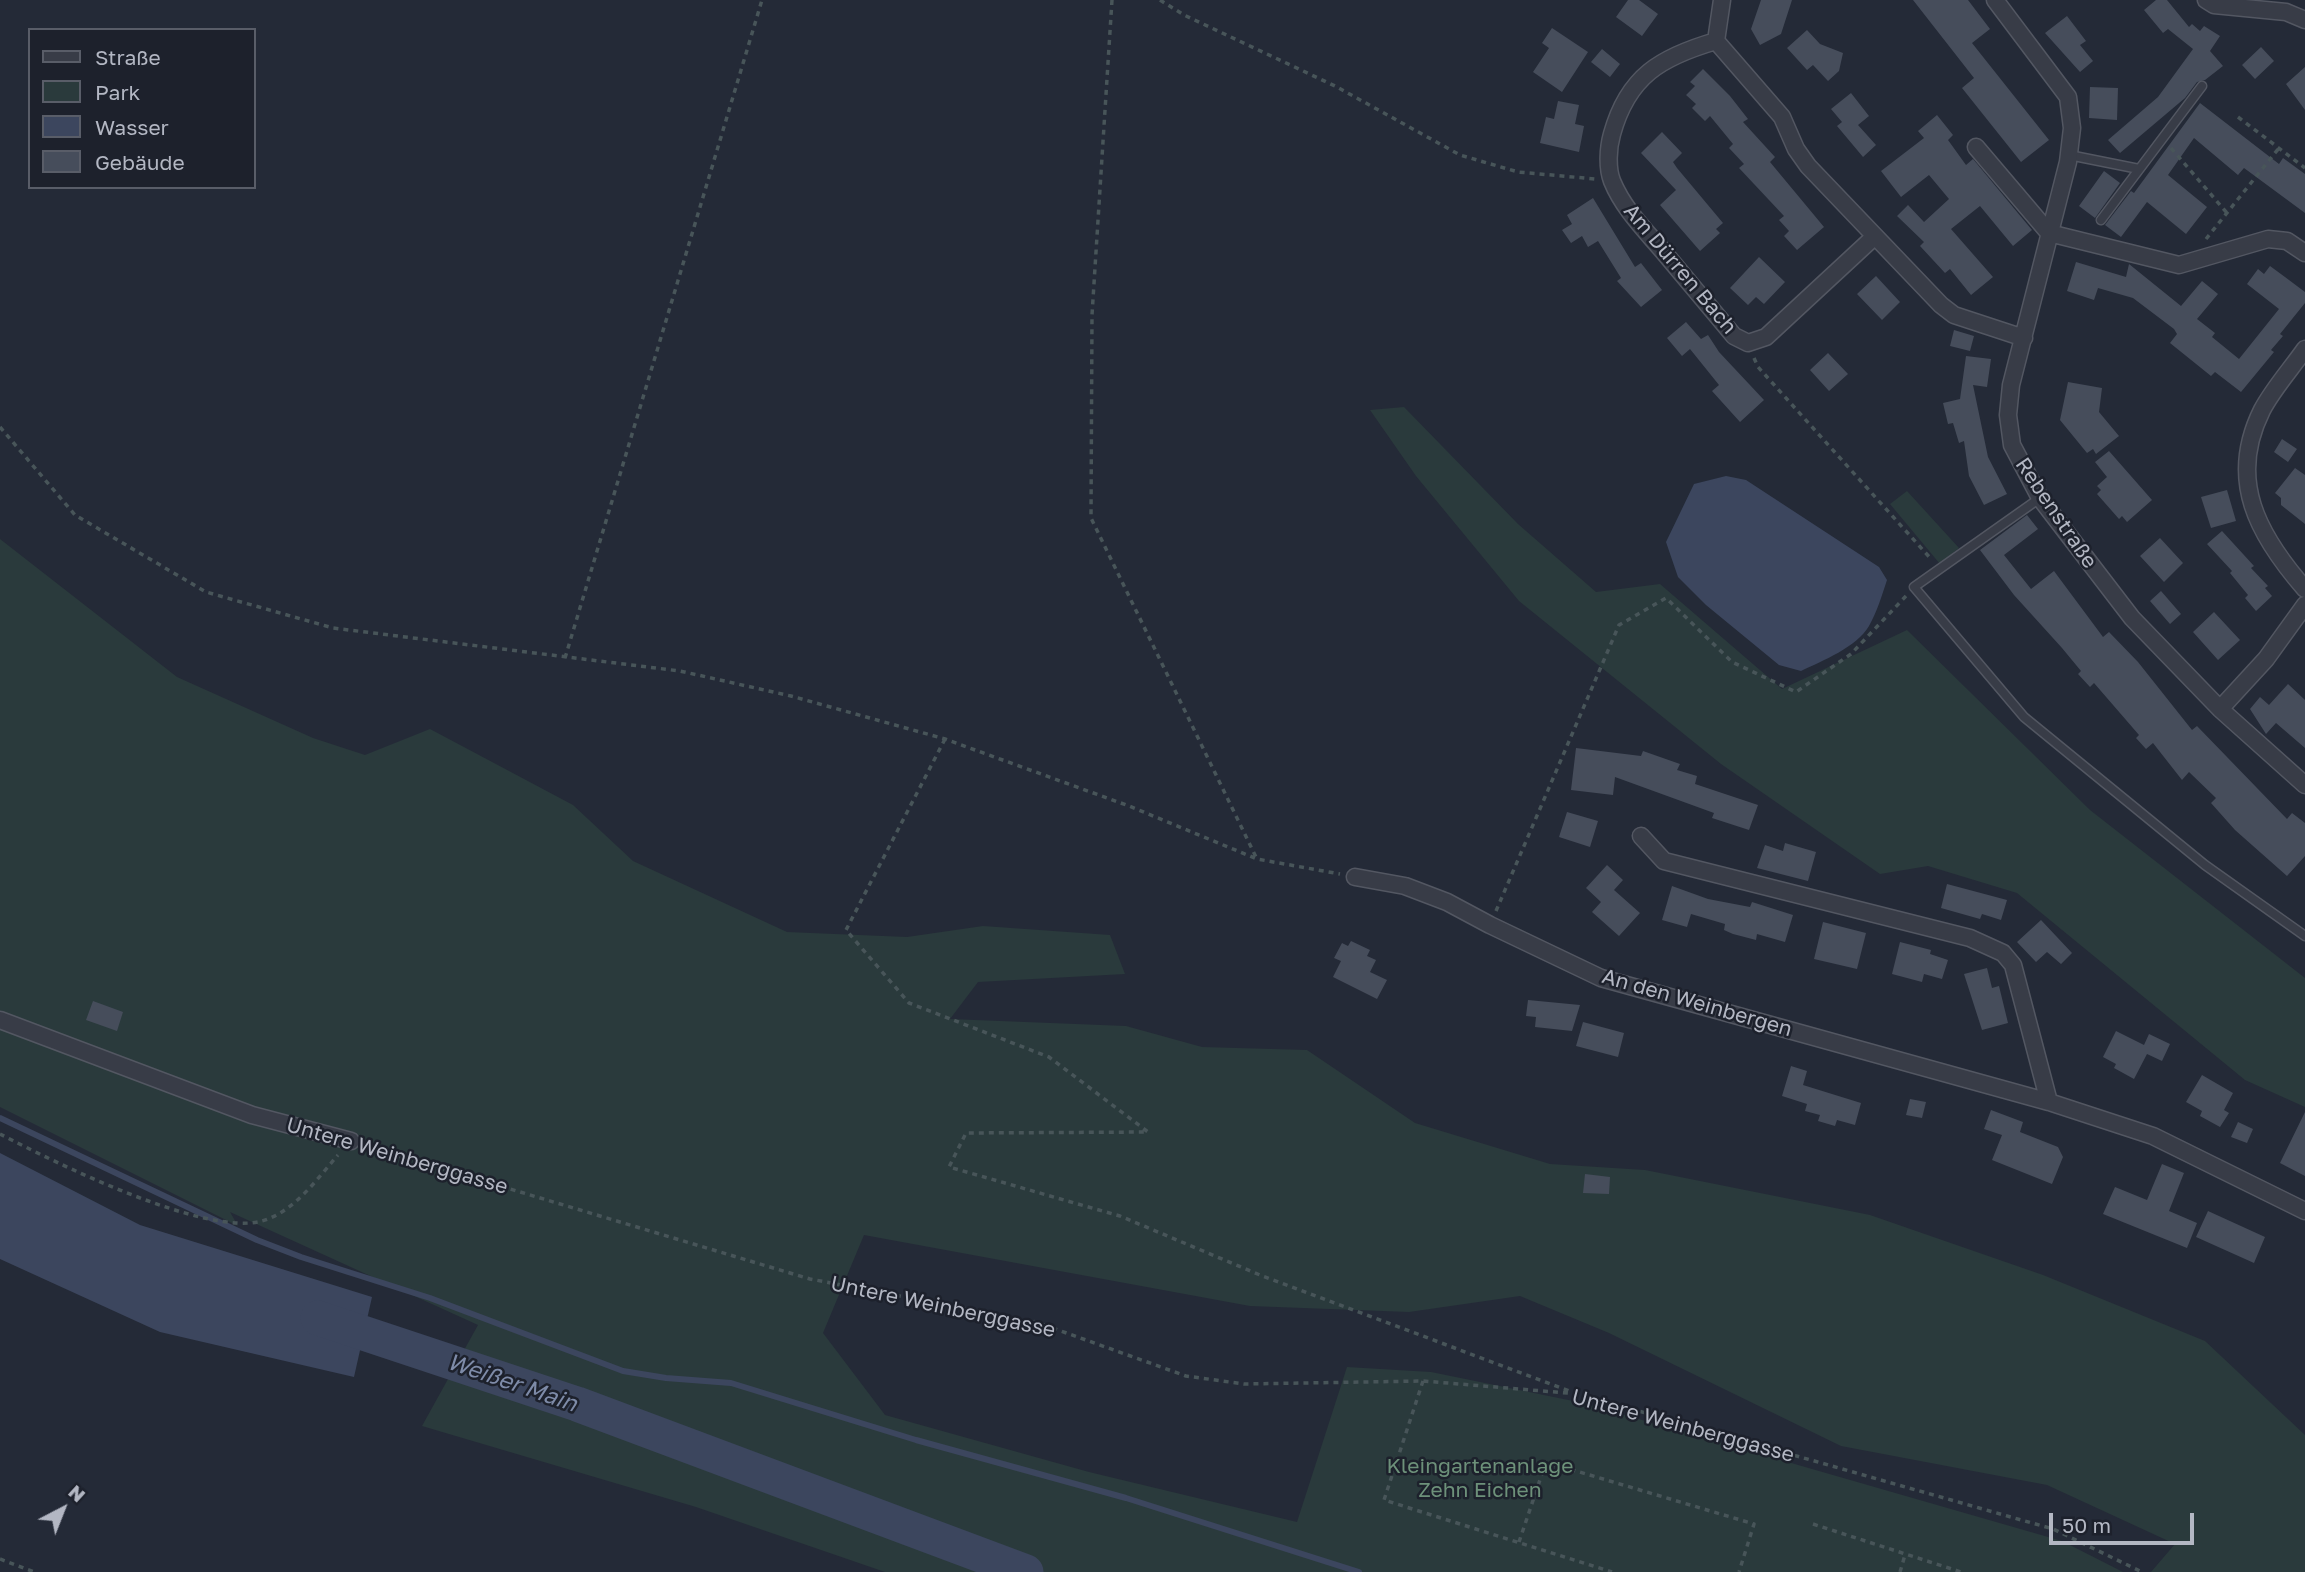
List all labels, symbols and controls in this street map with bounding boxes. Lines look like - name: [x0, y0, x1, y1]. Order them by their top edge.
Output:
- legend: [28, 28, 256, 189]
- text: Straße: [95, 44, 161, 70]
- text: Park: [95, 79, 140, 105]
- text: Wasser: [95, 114, 169, 140]
- text: Gebäude: [95, 149, 185, 175]
- street label: Am Dürren Bach: [1618, 199, 1742, 339]
- street label: Rebenstraße: [2010, 453, 2102, 573]
- street label: An den Weinbergen: [1599, 964, 1795, 1042]
- street label: Untere Weinberggasse: [283, 1112, 511, 1200]
- street label: Untere Weinberggasse: [828, 1271, 1058, 1343]
- water label: Weißer Main: [444, 1348, 580, 1418]
- street label: Untere Weinberggasse: [1569, 1384, 1797, 1468]
- park label: Kleingartenanlage Zehn Eichen: [1387, 1453, 1573, 1503]
- north arrow: [28, 1474, 98, 1544]
- text: N: [64, 1480, 90, 1506]
- scale bar: [2053, 1498, 2198, 1542]
- text: 50 m: [2062, 1512, 2111, 1538]

